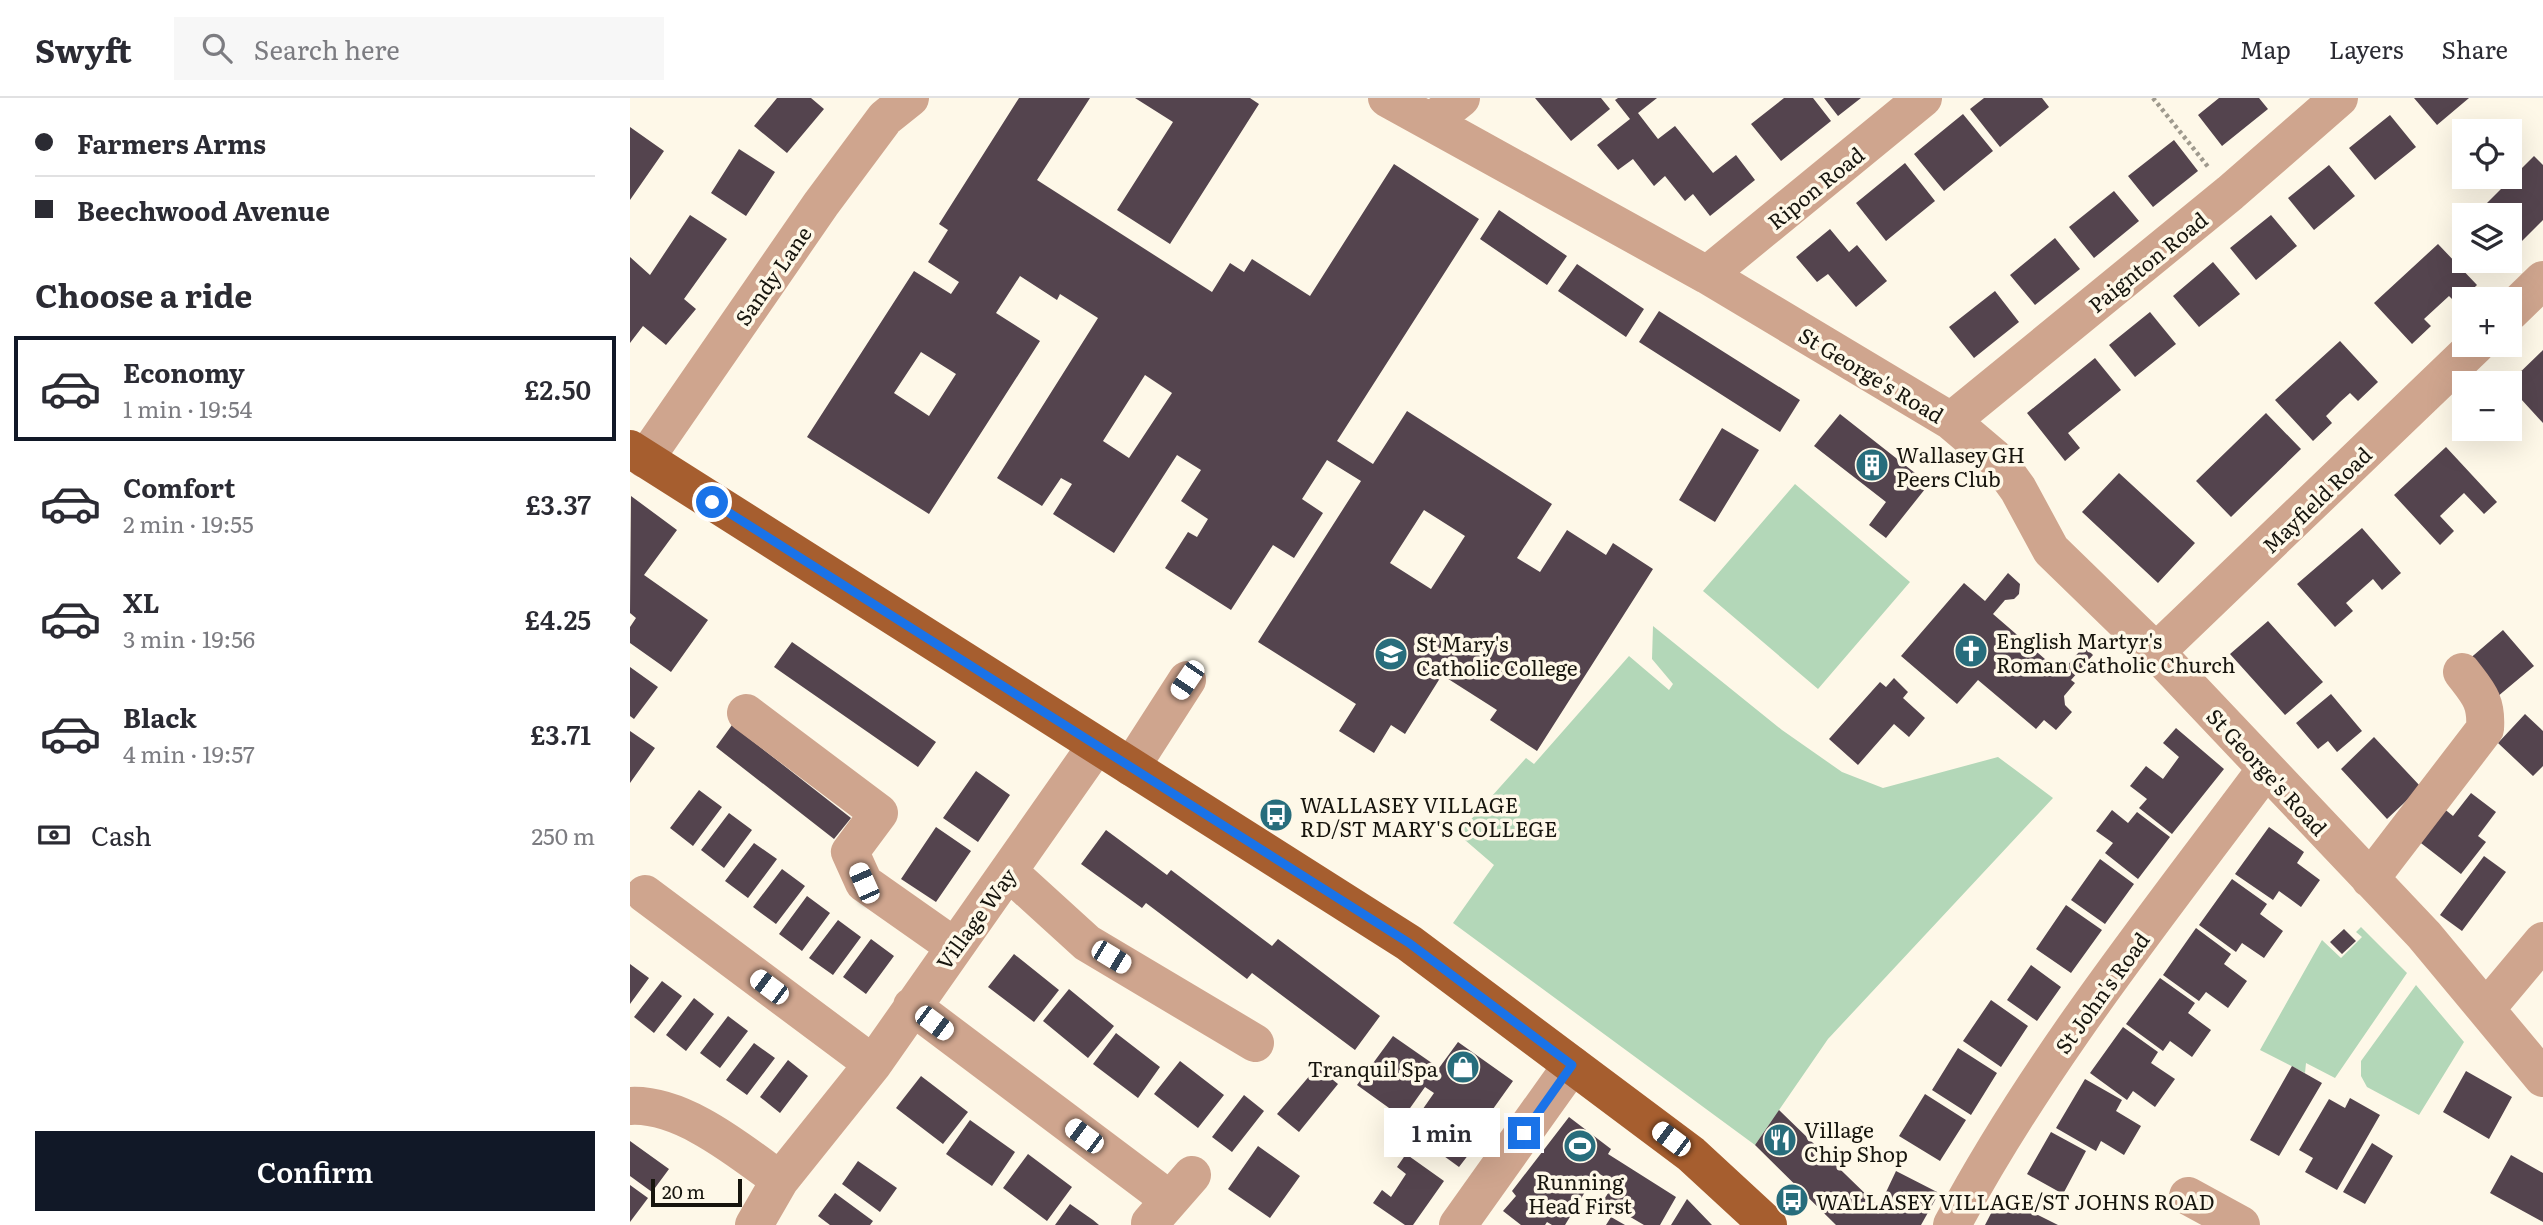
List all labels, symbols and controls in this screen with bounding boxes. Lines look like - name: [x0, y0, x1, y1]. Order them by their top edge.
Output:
- search box: [174, 17, 664, 80]
- text: Swyft: [35, 24, 132, 73]
- icon: search: [198, 29, 236, 67]
- text: Search here: [254, 29, 400, 68]
- text: Map: [2240, 31, 2291, 66]
- text: Layers: [2329, 31, 2403, 66]
- text: Share: [2441, 31, 2508, 66]
- map controls: [2452, 119, 2522, 441]
- button: locate: [2452, 119, 2522, 189]
- text: Farmers Arms: [77, 123, 266, 162]
- street label: Ripon Road: [1760, 138, 1870, 236]
- text: Beechwood Avenue: [77, 190, 330, 229]
- street label: Paignton Road: [2081, 203, 2213, 319]
- button: layers: [2452, 203, 2522, 273]
- street label: Sandy Lane: [726, 219, 818, 331]
- text: Choose a ride: [35, 270, 252, 318]
- button: +: [2452, 287, 2522, 357]
- street label: St George's Road: [1794, 318, 1950, 430]
- text: Economy: [123, 352, 245, 391]
- icon: car: [39, 357, 102, 420]
- text: £2.50: [524, 369, 591, 408]
- button: −: [2452, 371, 2522, 441]
- text: 1 min · 19:54: [123, 391, 252, 425]
- place label: Wallasey GH Peers Club: [1896, 438, 2025, 493]
- street label: Mayfield Road: [2254, 439, 2378, 559]
- building icon: Wallasey GH Peers Club: [1853, 446, 1891, 484]
- text: Comfort: [123, 467, 235, 506]
- icon: car: [39, 472, 102, 535]
- text: £3.37: [526, 484, 591, 523]
- route start: [696, 486, 728, 518]
- text: 2 min · 19:55: [123, 506, 254, 540]
- text: XL: [123, 582, 160, 621]
- icon: car: [39, 587, 102, 650]
- text: £4.25: [525, 599, 591, 638]
- text: 3 min · 19:56: [123, 621, 255, 655]
- place label: English Martyr's Roman Catholic Church: [1996, 624, 2236, 679]
- place label: St Mary's Catholic College: [1416, 627, 1578, 682]
- church icon: English Martyr's Roman Catholic Church: [1952, 632, 1990, 670]
- school or university icon: St Mary's Catholic College: [1372, 635, 1410, 673]
- car: [1167, 657, 1208, 703]
- text: Black: [123, 697, 197, 736]
- street label: St George's Road: [2201, 700, 2335, 842]
- icon: car: [39, 702, 102, 765]
- text: £3.71: [530, 714, 591, 753]
- text: 4 min · 19:57: [123, 736, 255, 770]
- place label: WALLASEY VILLAGE RD/ST MARY'S COLLEGE: [1300, 788, 1557, 843]
- bus stop icon: WALLASEY VILLAGE RD/ST MARY'S COLLEGE: [1257, 796, 1295, 834]
- text: Cash: [91, 815, 152, 854]
- icon: cash: [35, 816, 73, 854]
- text: 250 m: [531, 818, 595, 852]
- car: [846, 860, 883, 906]
- street label: Village Way: [928, 860, 1023, 975]
- street label: St John's Road: [2046, 925, 2156, 1059]
- car: [1088, 937, 1135, 977]
- car: [746, 966, 793, 1008]
- car: [911, 1002, 958, 1044]
- shop icon: Tranquil Spa: [1444, 1048, 1482, 1086]
- place label: Tranquil Spa: [1307, 1052, 1439, 1083]
- callout: 1 min: [1384, 1108, 1500, 1158]
- place label: Village Chip Shop: [1804, 1113, 1908, 1168]
- car: [1061, 1115, 1108, 1157]
- text: 1 min: [1412, 1115, 1472, 1149]
- route end: [1508, 1117, 1540, 1149]
- car: [1648, 1118, 1695, 1160]
- restaurant icon: Village Chip Shop: [1761, 1121, 1799, 1159]
- sports icon: Running Head First: [1561, 1127, 1599, 1165]
- button: Confirm: [35, 1131, 595, 1211]
- place label: Running Head First: [1528, 1165, 1633, 1220]
- scale bar: [651, 1176, 742, 1208]
- text: 20 m: [662, 1177, 705, 1205]
- bus stop icon: WALLASEY VILLAGE/ST JOHNS ROAD: [1773, 1181, 1811, 1219]
- place label: WALLASEY VILLAGE/ST JOHNS ROAD: [1816, 1185, 2215, 1216]

